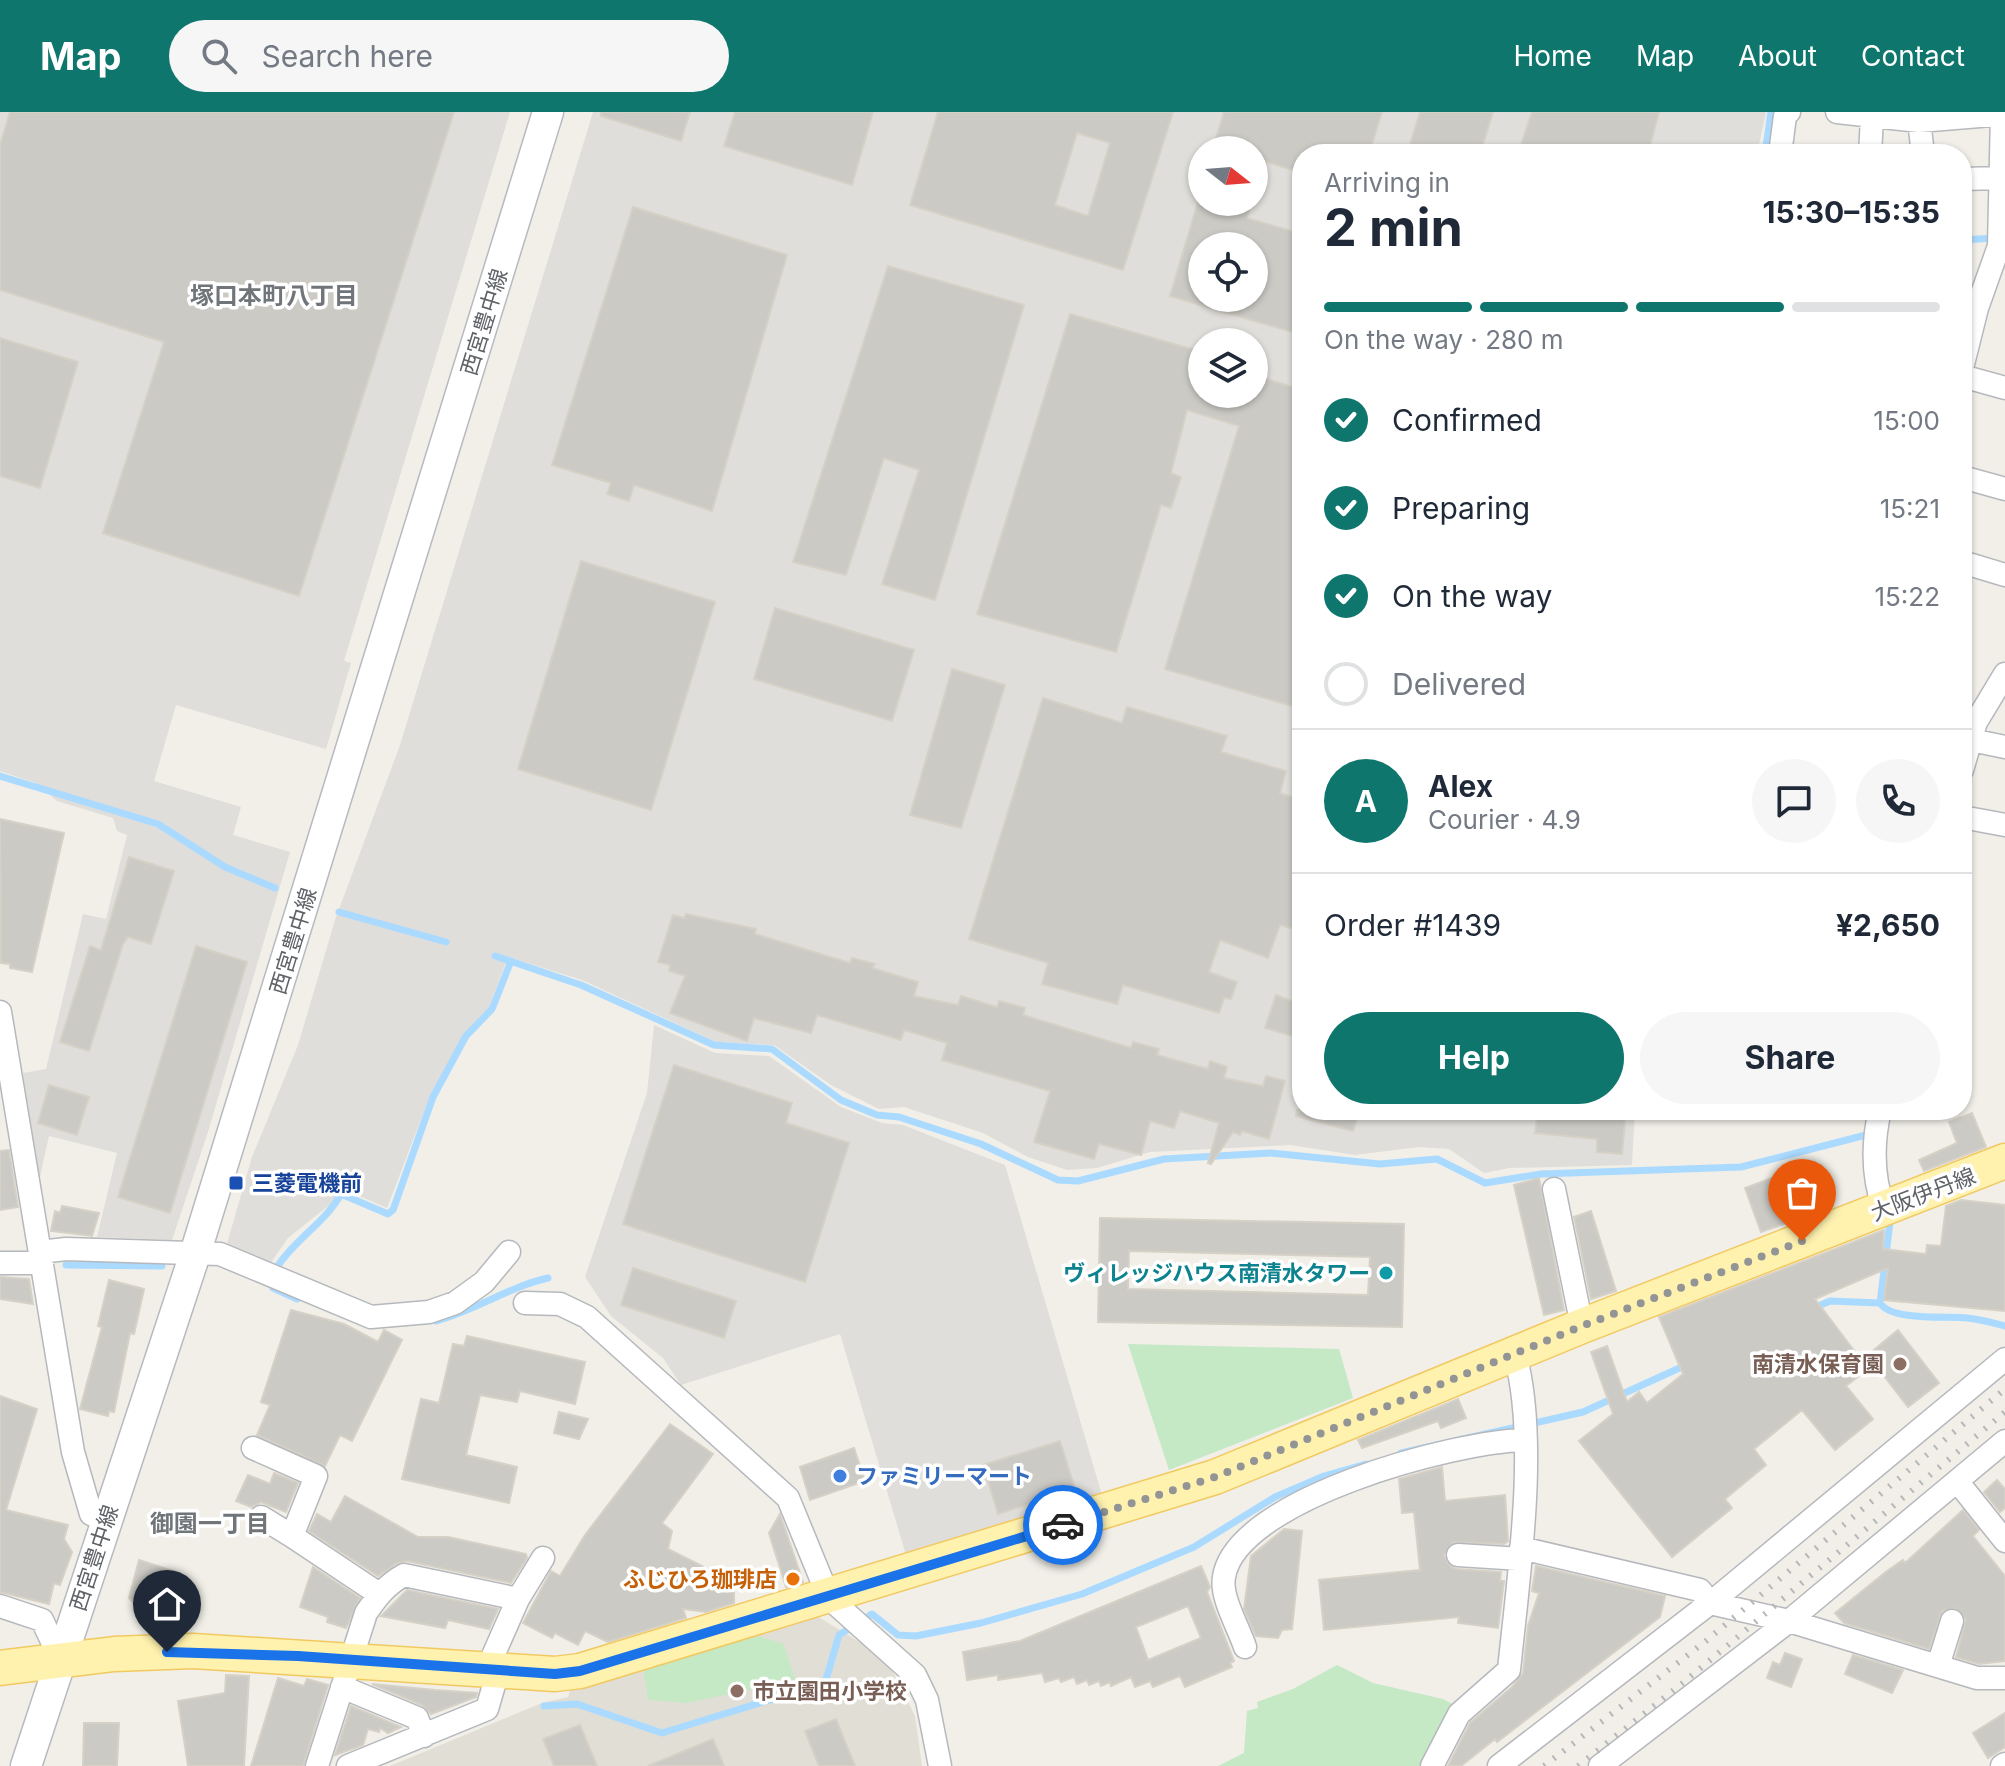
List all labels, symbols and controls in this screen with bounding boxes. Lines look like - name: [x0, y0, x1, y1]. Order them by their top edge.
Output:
- search box: [169, 20, 729, 92]
- text: Map: [40, 33, 121, 79]
- icon: search: [197, 34, 241, 78]
- text: Search here: [261, 38, 433, 74]
- text: Home: [1513, 39, 1592, 73]
- text: Map: [1636, 39, 1694, 73]
- text: About: [1738, 39, 1817, 73]
- text: Contact: [1861, 39, 1965, 73]
- north arrow: [1188, 136, 1268, 216]
- map controls: [1188, 136, 1268, 408]
- text: Arriving in: [1324, 167, 1450, 198]
- text: 15:30–15:35: [1763, 194, 1940, 230]
- text: 2 min: [1324, 196, 1463, 259]
- button: locate: [1188, 232, 1268, 312]
- street label: 西宮豊中線: [455, 266, 513, 378]
- district label: 塚口本町八丁目: [190, 281, 358, 310]
- text: On the way · 280 m: [1324, 324, 1564, 355]
- button: layers: [1188, 328, 1268, 408]
- icon: check: [1324, 398, 1368, 442]
- text: Confirmed: [1392, 402, 1542, 438]
- text: 15:00: [1873, 405, 1940, 436]
- icon: check: [1324, 486, 1368, 530]
- text: Preparing: [1392, 490, 1530, 526]
- text: 15:21: [1880, 493, 1940, 524]
- icon: check: [1324, 574, 1368, 618]
- text: On the way: [1392, 578, 1552, 614]
- text: 15:22: [1874, 581, 1940, 612]
- text: Delivered: [1392, 666, 1526, 702]
- button: chat: [1752, 759, 1836, 843]
- button: phone: [1856, 759, 1940, 843]
- text: Alex: [1428, 768, 1493, 804]
- text: A: [1355, 783, 1377, 819]
- text: Courier · 4.9: [1428, 804, 1581, 835]
- street label: 西宮豊中線: [264, 885, 322, 997]
- text: Order #1439: [1324, 907, 1501, 943]
- text: ¥2,650: [1836, 907, 1940, 943]
- button: Help: [1324, 1012, 1624, 1104]
- button: Share: [1640, 1012, 1940, 1104]
- pin: [1768, 1159, 1836, 1241]
- street label: 大阪伊丹線: [1867, 1162, 1979, 1226]
- place label: 三菱電機前: [252, 1170, 362, 1196]
- icon: bag: [1780, 1171, 1824, 1215]
- marker: 三菱電機前: [227, 1174, 245, 1192]
- place label: ヴィレッジハウス南清水タワー: [1063, 1260, 1370, 1286]
- marker: ヴィレッジハウス南清水タワー: [1377, 1264, 1395, 1282]
- place label: 南清水保育園: [1752, 1351, 1884, 1377]
- marker: 南清水保育園: [1891, 1355, 1909, 1373]
- place label: ファミリーマート: [856, 1463, 1032, 1489]
- marker: ファミリーマート: [831, 1467, 849, 1485]
- courier: [1023, 1485, 1103, 1565]
- street label: 西宮豊中線: [65, 1502, 123, 1614]
- icon: car: [1041, 1503, 1085, 1547]
- district label: 御園一丁目: [150, 1509, 270, 1538]
- place label: ふじひろ珈琲店: [623, 1566, 777, 1592]
- pin: [133, 1570, 201, 1652]
- marker: ふじひろ珈琲店: [784, 1570, 802, 1588]
- icon: home: [145, 1582, 189, 1626]
- place label: 市立園田小学校: [753, 1678, 907, 1704]
- marker: 市立園田小学校: [728, 1682, 746, 1700]

